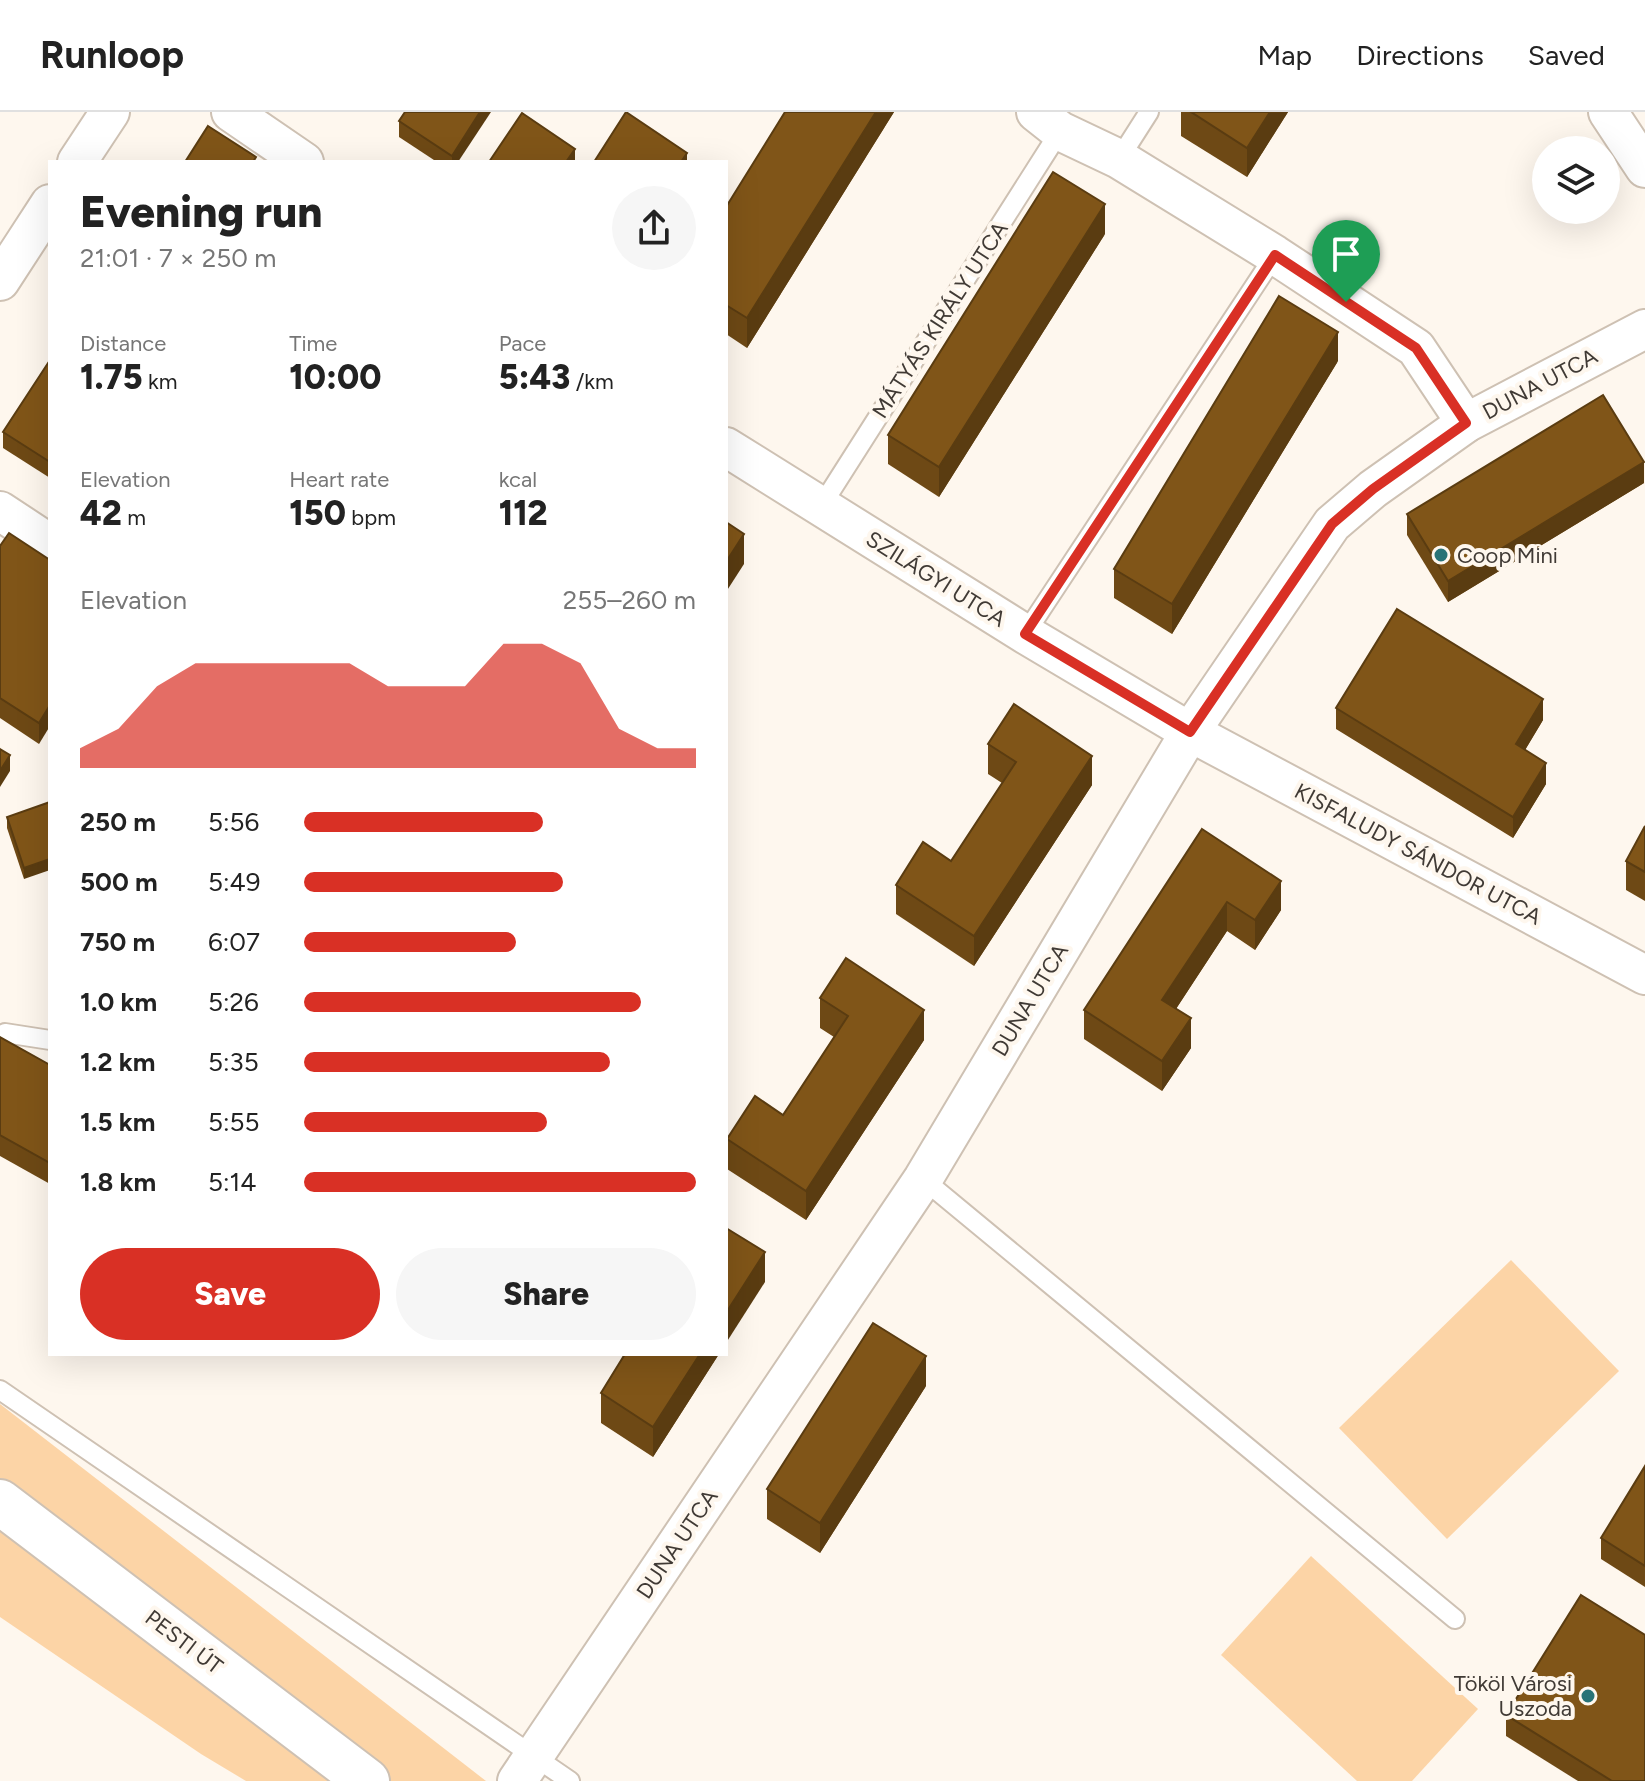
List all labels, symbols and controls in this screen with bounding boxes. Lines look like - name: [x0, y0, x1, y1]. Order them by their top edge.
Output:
- text: Runloop: [40, 32, 184, 78]
- text: Map: [1258, 38, 1312, 72]
- text: Directions: [1356, 38, 1484, 72]
- text: Saved: [1528, 38, 1605, 72]
- map controls: [1532, 136, 1620, 224]
- button: layers: [1532, 136, 1620, 224]
- text: Evening run: [80, 185, 322, 238]
- button: share: [612, 186, 696, 270]
- street label: MÁTYÁS KIRÁLY UTCA: [866, 217, 1014, 423]
- pin: [1312, 220, 1380, 302]
- icon: arrive: [1324, 232, 1368, 276]
- text: 21:01 · 7 × 250 m: [80, 242, 276, 274]
- text: Distance: [80, 330, 166, 357]
- text: Time: [289, 330, 337, 357]
- text: Pace: [499, 330, 546, 357]
- street label: DUNA UTCA: [1478, 342, 1602, 426]
- text: 1.75: [80, 357, 143, 398]
- text: 10:00: [289, 357, 381, 398]
- text: 5:43: [499, 357, 570, 398]
- text: km: [143, 368, 177, 395]
- text: /km: [570, 368, 614, 395]
- text: Elevation: [80, 466, 170, 493]
- text: Heart rate: [289, 466, 389, 493]
- text: kcal: [499, 466, 537, 493]
- text: 42: [80, 493, 122, 534]
- text: 150: [289, 493, 346, 534]
- text: 112: [499, 493, 548, 534]
- text: m: [122, 504, 146, 531]
- text: bpm: [346, 504, 396, 531]
- street label: SZILÁGYI UTCA: [861, 525, 1011, 633]
- place label: Coop Mini: [1457, 542, 1558, 569]
- marker: Coop Mini: [1432, 546, 1450, 564]
- text: Elevation: [80, 584, 187, 616]
- text: 255–260 m: [563, 584, 696, 616]
- street label: KISFALUDY SÁNDOR UTCA: [1290, 777, 1546, 931]
- text: 250 m: [80, 806, 156, 838]
- text: 5:56: [208, 806, 259, 838]
- text: 500 m: [80, 866, 158, 898]
- text: 5:49: [208, 866, 260, 898]
- text: 750 m: [80, 926, 155, 958]
- text: 6:07: [208, 926, 260, 958]
- street label: DUNA UTCA: [986, 939, 1074, 1061]
- text: 1.0 km: [80, 986, 157, 1018]
- text: 5:26: [208, 986, 259, 1018]
- text: 1.2 km: [80, 1046, 155, 1078]
- text: 5:35: [208, 1046, 259, 1078]
- text: 1.5 km: [80, 1106, 155, 1138]
- text: 5:55: [208, 1106, 259, 1138]
- text: 1.8 km: [80, 1166, 156, 1198]
- text: 5:14: [208, 1166, 256, 1198]
- button: Save: [80, 1248, 380, 1340]
- button: Share: [396, 1248, 696, 1340]
- street label: DUNA UTCA: [630, 1484, 724, 1604]
- street label: PESTI ÚT: [140, 1604, 228, 1680]
- place label: Tököl Városi Uszoda: [1454, 1670, 1572, 1722]
- marker: Tököl Városi Uszoda: [1579, 1687, 1597, 1705]

